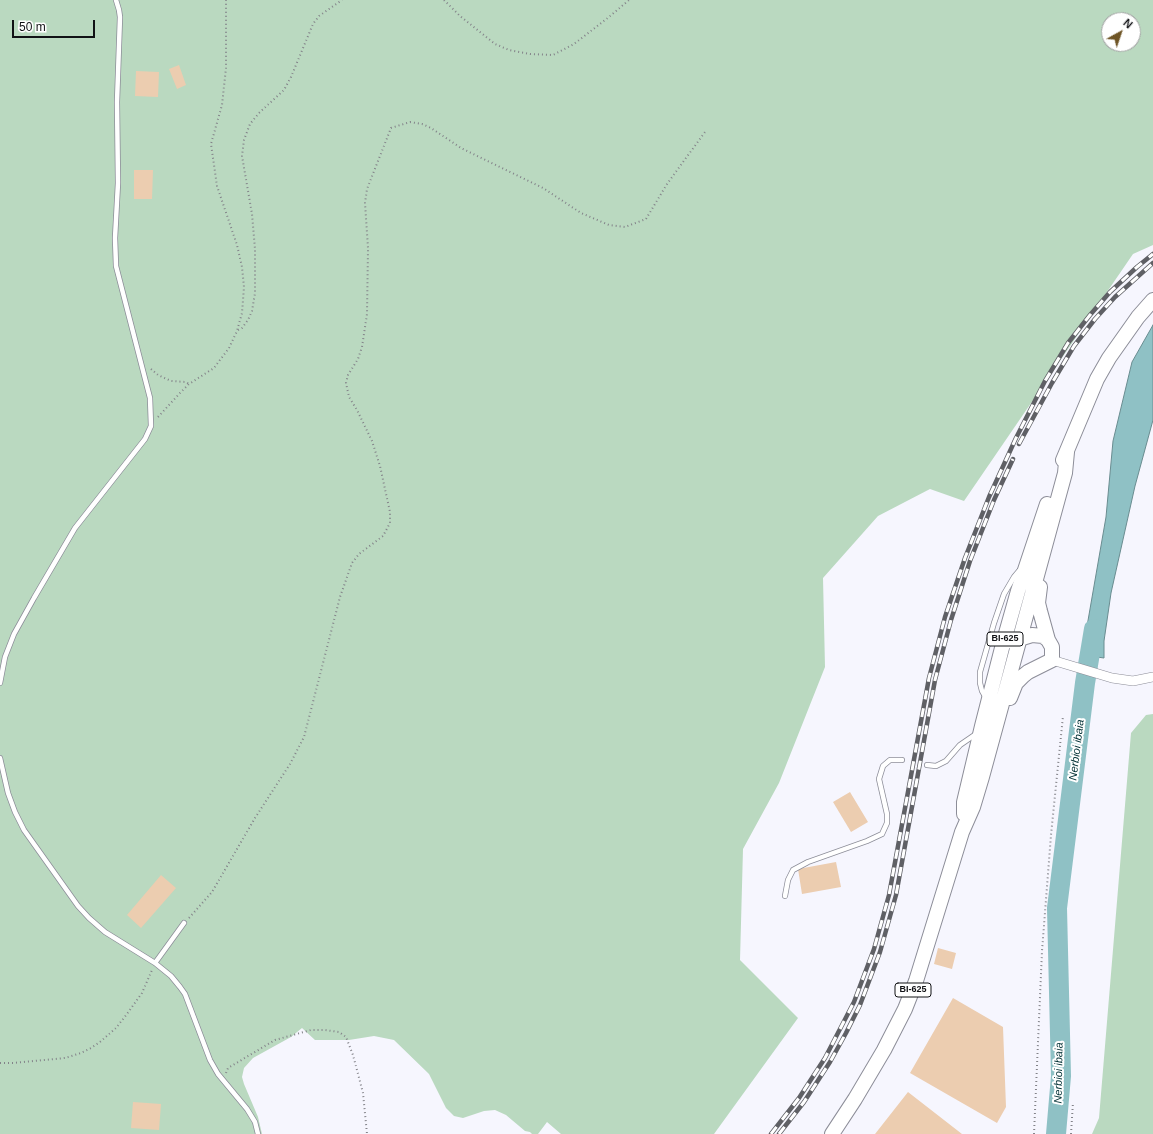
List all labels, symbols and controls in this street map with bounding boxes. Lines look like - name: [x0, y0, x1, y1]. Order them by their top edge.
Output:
- scale bar: [14, 12, 97, 38]
- north arrow: [1101, 12, 1141, 52]
- text: N: [1121, 16, 1135, 31]
- text: 50 m: [19, 20, 46, 34]
- road number: BI-625: [987, 632, 1023, 646]
- water label: Nerbioi ibaia: [1067, 719, 1087, 781]
- road number: BI-625: [895, 983, 931, 997]
- water label: Nerbioi ibaia: [1052, 1042, 1066, 1104]

